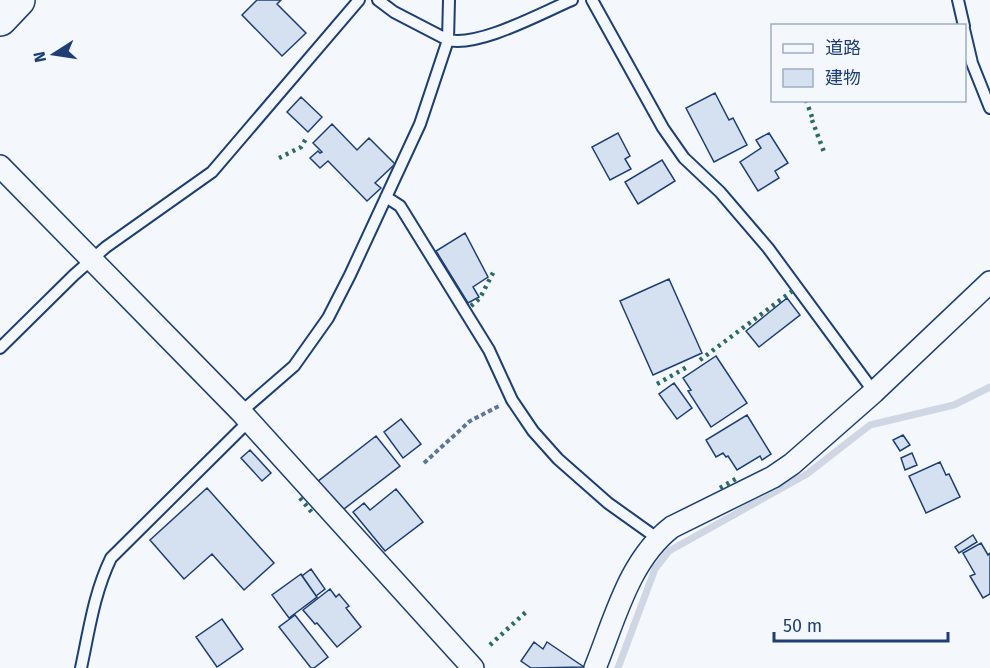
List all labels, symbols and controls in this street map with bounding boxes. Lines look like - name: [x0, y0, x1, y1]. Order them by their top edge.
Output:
- north arrow: [24, 24, 84, 84]
- legend: [771, 24, 966, 102]
- text: 道路: [825, 37, 861, 59]
- text: N: [29, 50, 50, 64]
- text: 建物: [825, 67, 861, 89]
- scale bar: [774, 605, 948, 643]
- text: 50 m: [783, 615, 822, 637]

